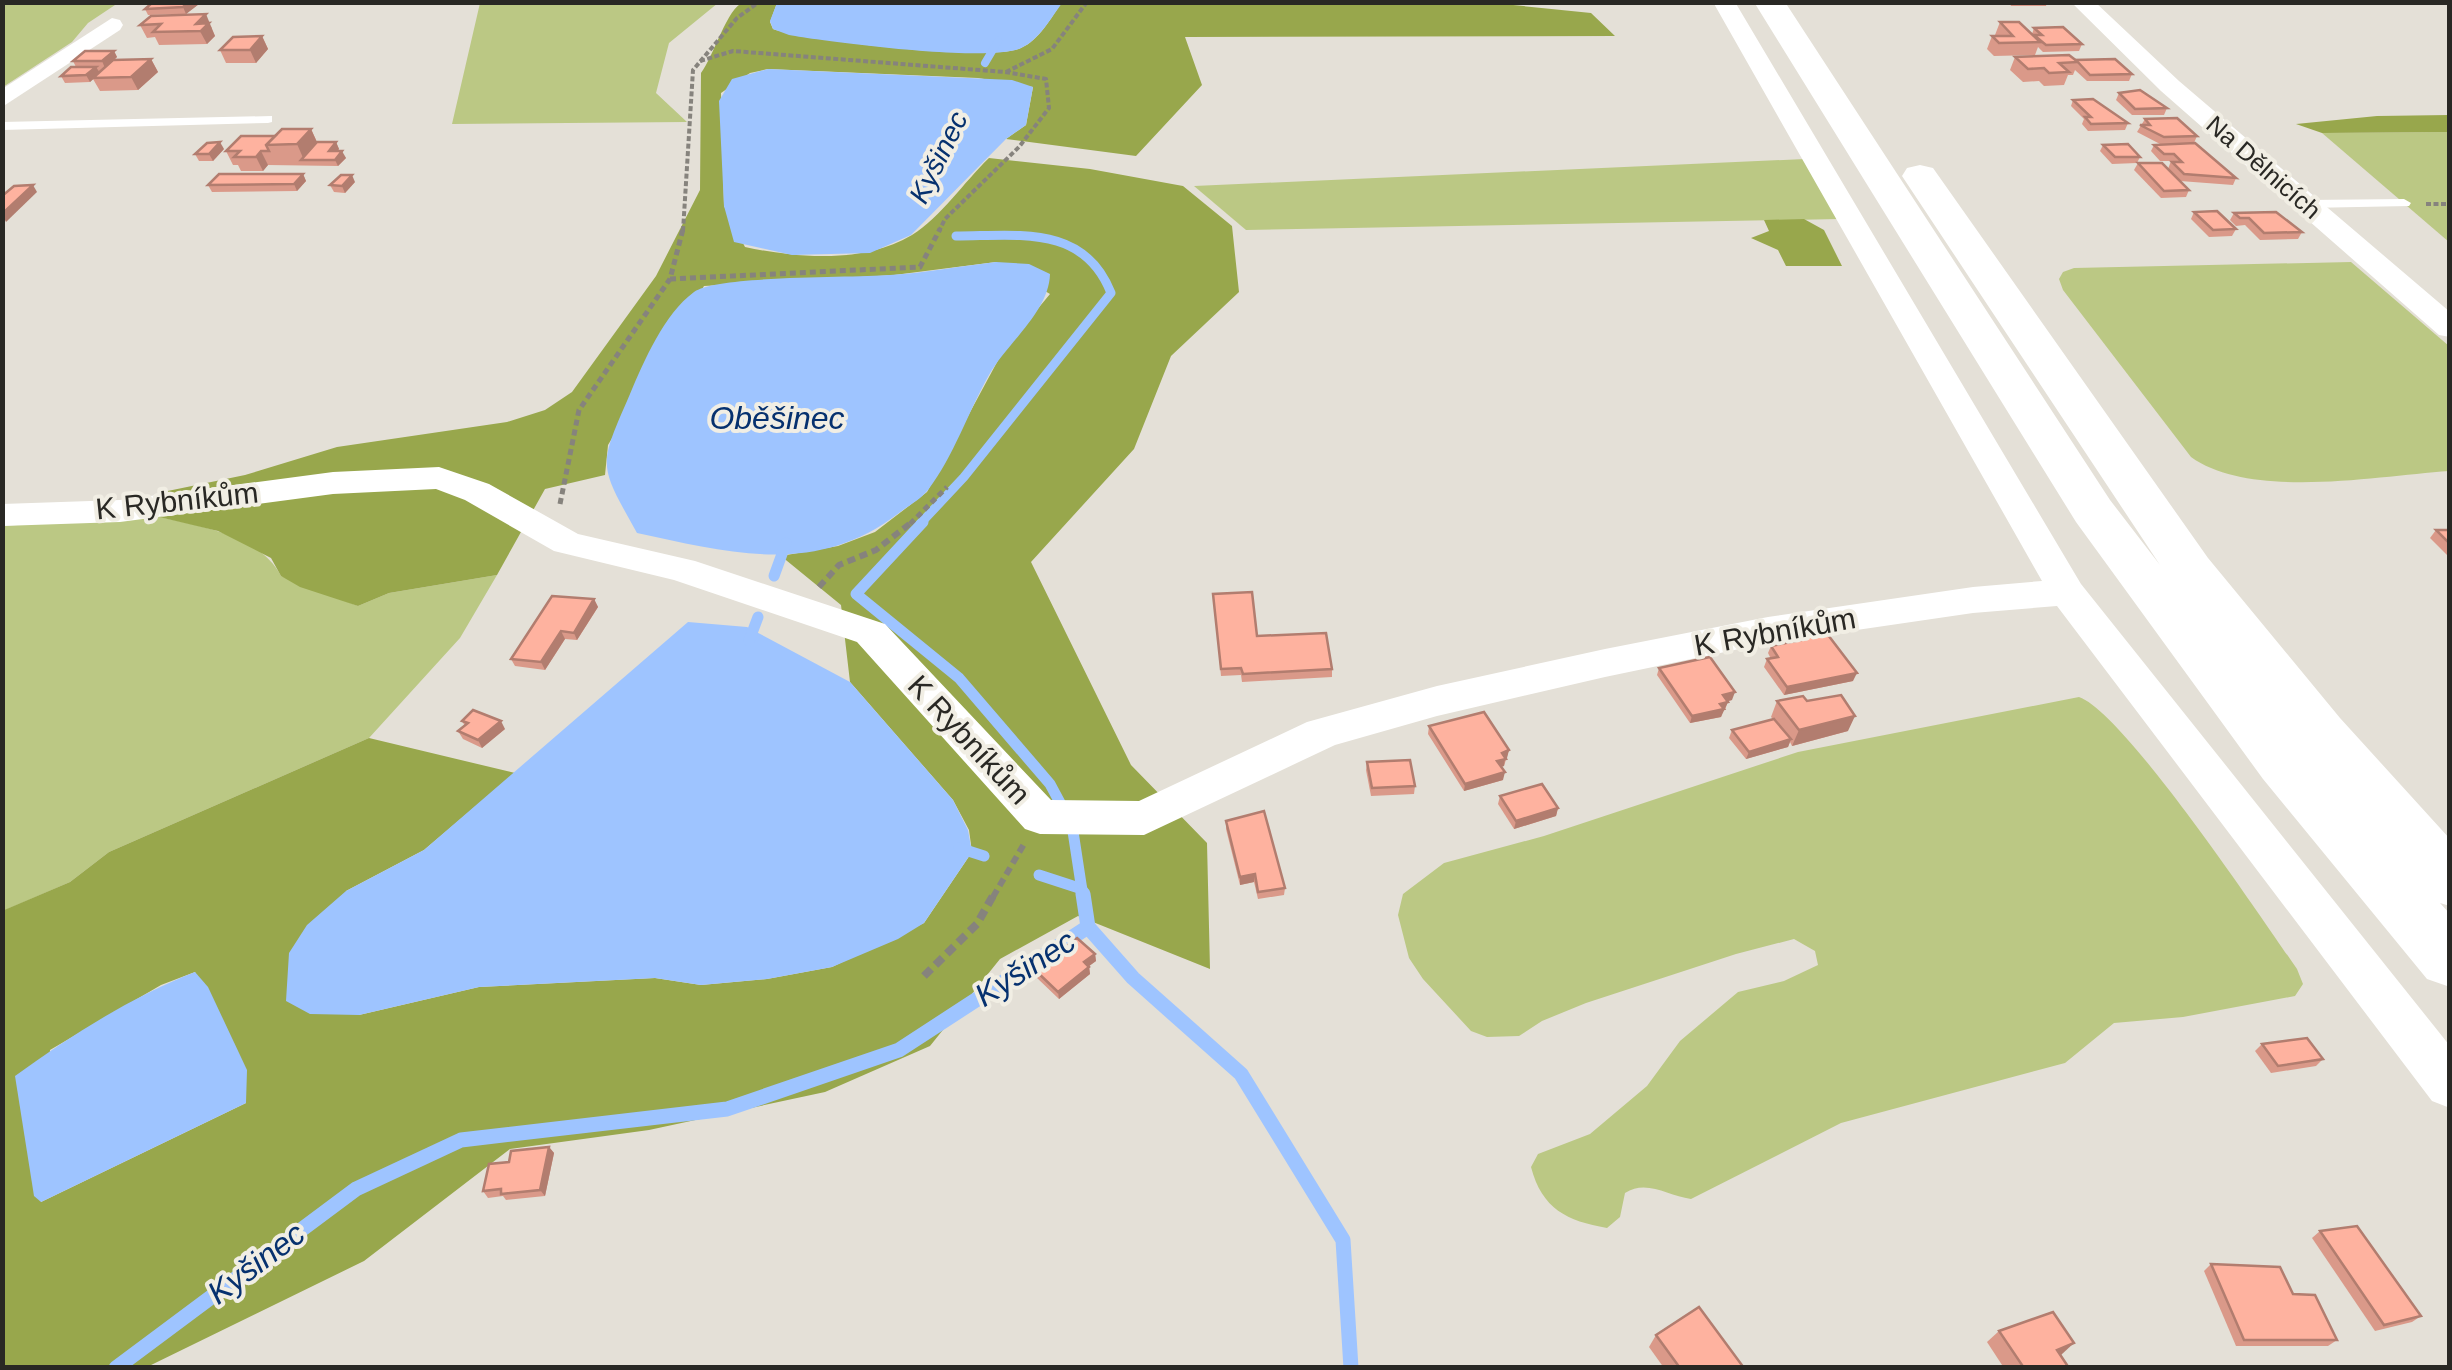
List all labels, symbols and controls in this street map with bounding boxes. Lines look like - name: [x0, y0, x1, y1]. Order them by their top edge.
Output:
- water label: Kyšinec: [903, 106, 974, 208]
- street label: Na Dělnicích: [2201, 110, 2327, 224]
- water label: Oběšinec: [709, 400, 845, 436]
- street label: K Rybníkům: [94, 476, 260, 525]
- street label: K Rybníkům: [1692, 601, 1858, 662]
- street label: K Rybníkům: [902, 669, 1037, 811]
- water label: Kyšinec: [968, 922, 1082, 1014]
- water label: Kyšinec: [200, 1215, 312, 1311]

